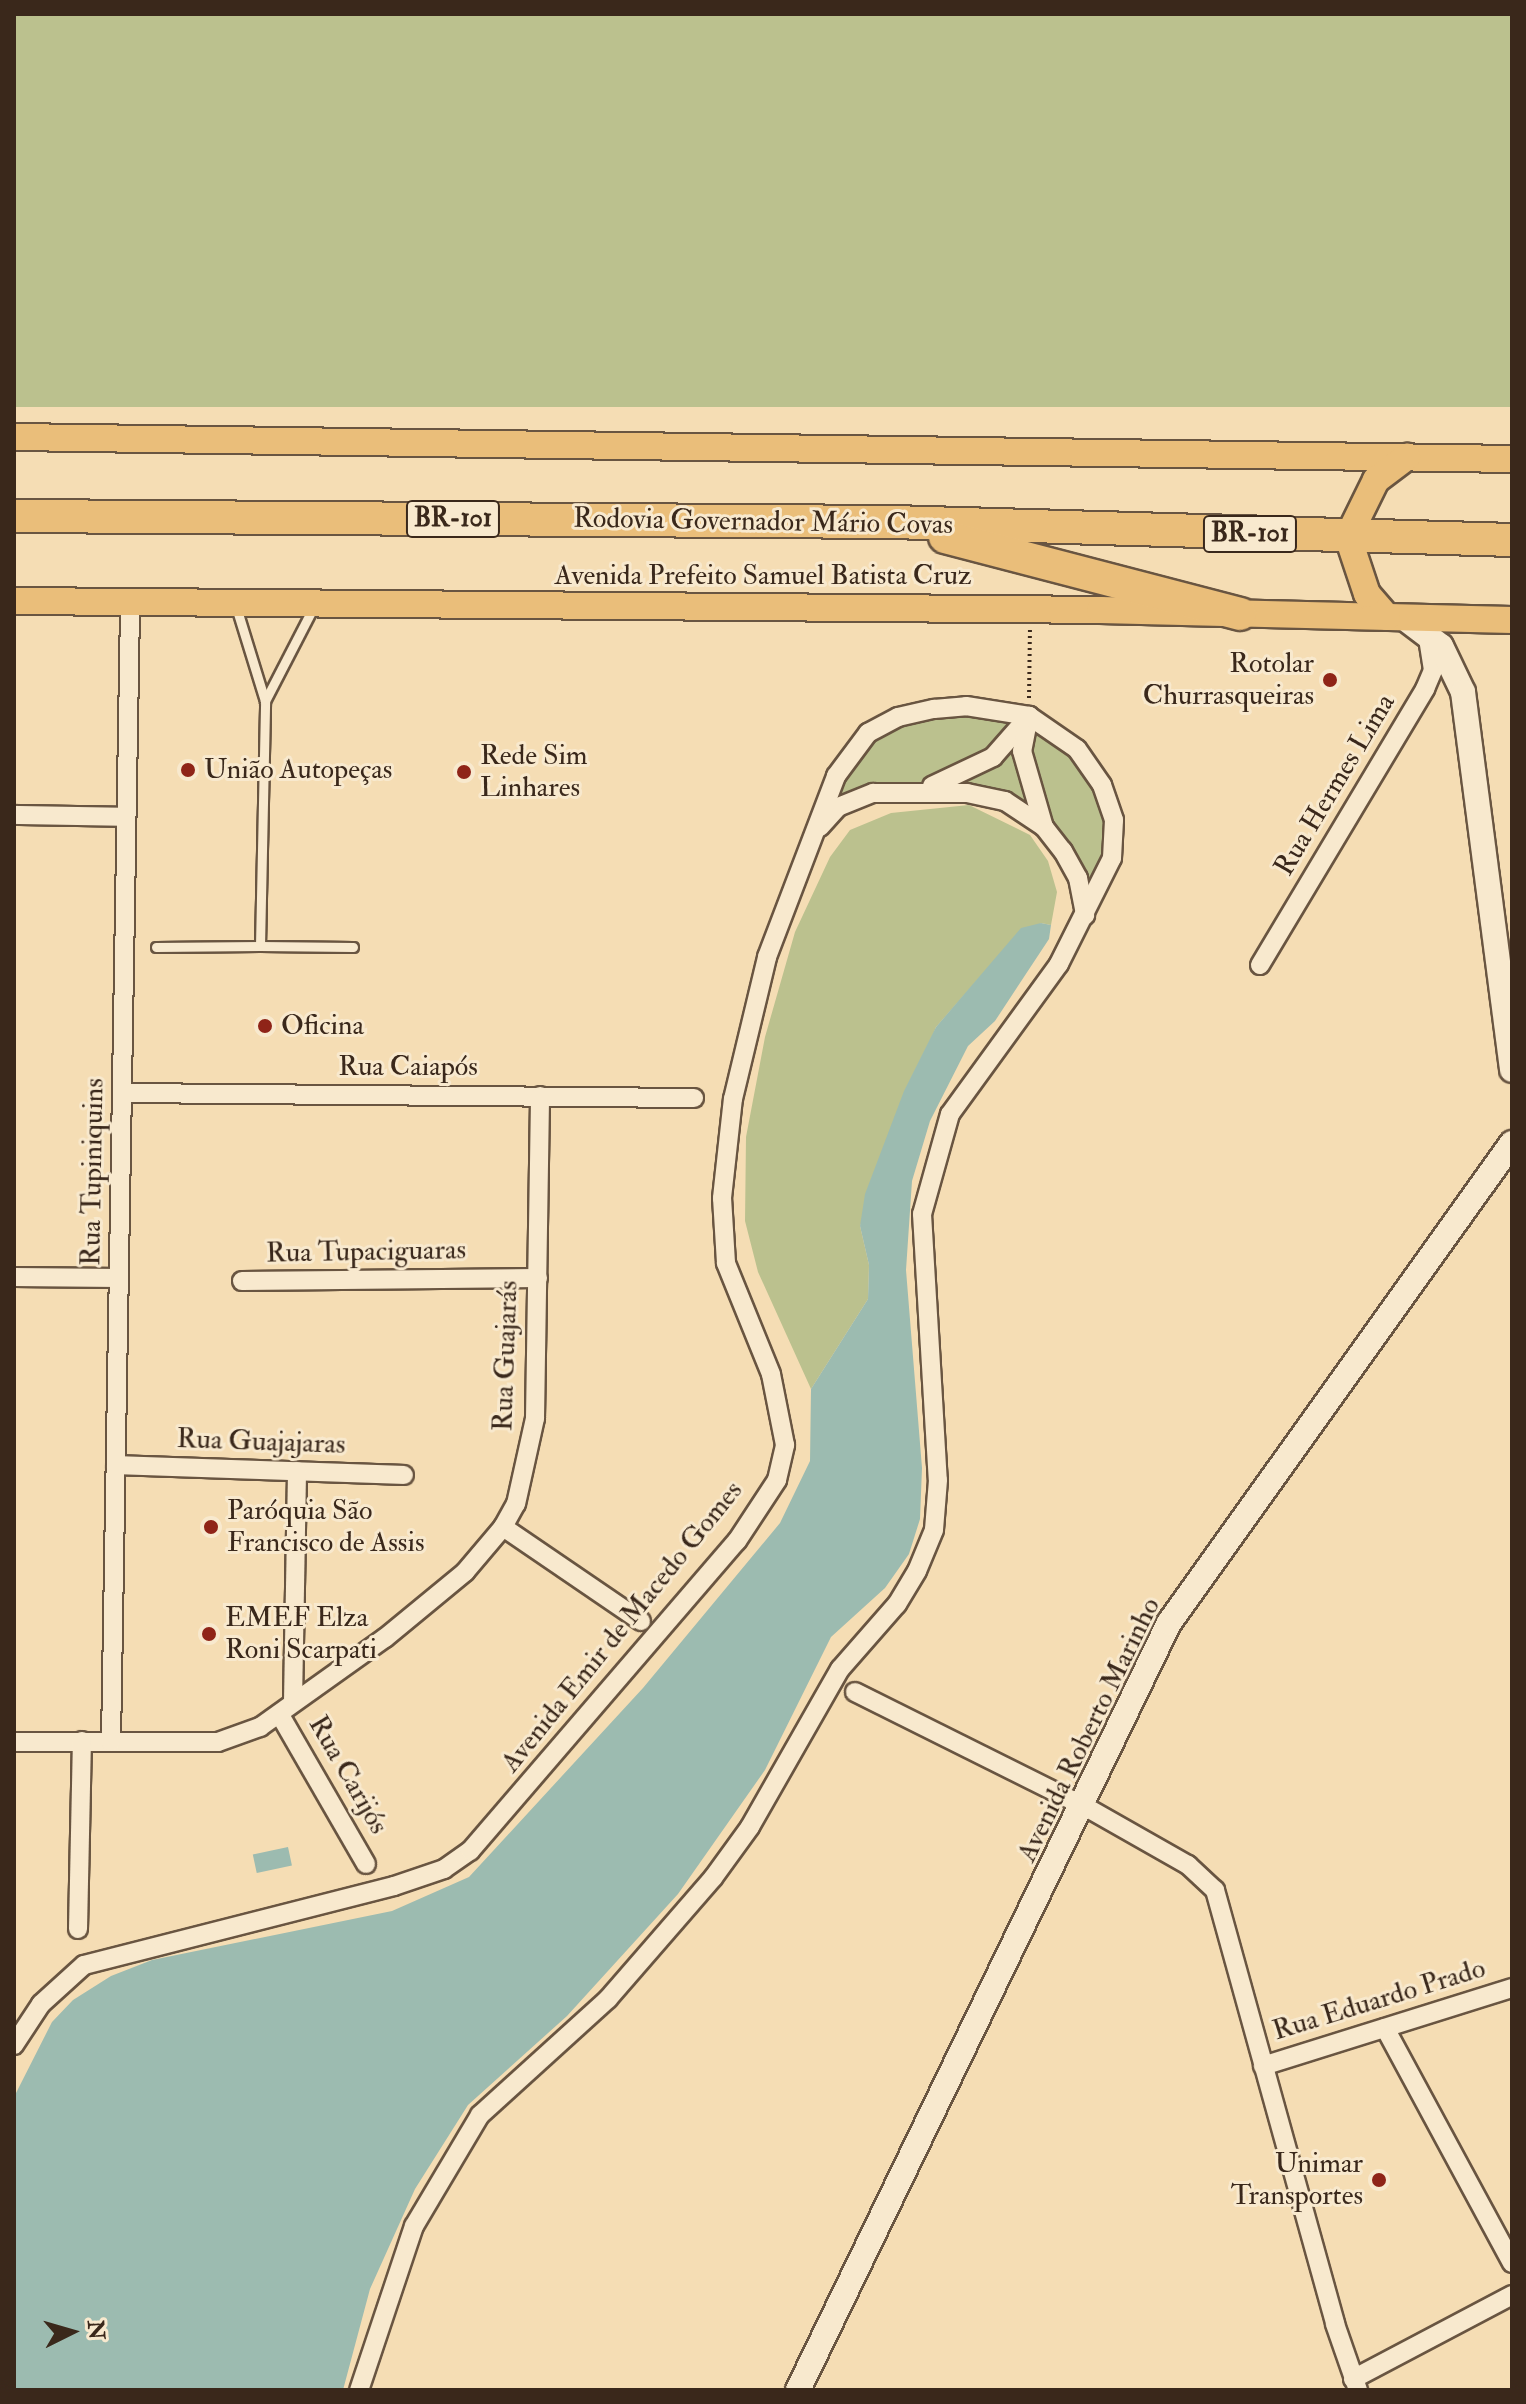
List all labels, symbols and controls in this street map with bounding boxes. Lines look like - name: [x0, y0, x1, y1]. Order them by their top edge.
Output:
- road number: BR-101: [405, 497, 501, 541]
- street label: Rodovia Governador Mário Covas: [573, 502, 953, 542]
- road number: BR-101: [1202, 512, 1298, 556]
- street label: Avenida Prefeito Samuel Batista Cruz: [554, 559, 972, 593]
- place label: Rotolar Churrasqueiras: [1143, 647, 1314, 713]
- marker: Rotolar Churrasqueiras: [1321, 671, 1339, 689]
- street label: Rua Hermes Lima: [1267, 688, 1403, 882]
- place label: Rede Sim Linhares: [480, 739, 588, 805]
- place label: União Autopeças: [204, 753, 392, 787]
- marker: União Autopeças: [179, 761, 197, 779]
- marker: Rede Sim Linhares: [455, 763, 473, 781]
- place label: Oficina: [281, 1009, 364, 1043]
- marker: Oficina: [256, 1017, 274, 1035]
- street label: Rua Caiapós: [338, 1050, 478, 1084]
- street label: Rua Tupiniquins: [75, 1078, 111, 1266]
- street label: Rua Tupaciguaras: [266, 1233, 466, 1271]
- street label: Rua Guajarás: [487, 1280, 525, 1432]
- street label: Rua Guajajaras: [176, 1422, 346, 1462]
- street label: Avenida Emir de Macedo Gomes: [494, 1475, 750, 1779]
- place label: Paróquia São Francisco de Assis: [227, 1494, 424, 1560]
- marker: Paróquia São Francisco de Assis: [202, 1518, 220, 1536]
- street label: Avenida Roberto Marinho: [1010, 1592, 1168, 1868]
- place label: EMEF Elza Roni Scarpati: [225, 1601, 377, 1667]
- marker: EMEF Elza Roni Scarpati: [200, 1625, 218, 1643]
- street label: Rua Carijós: [301, 1710, 395, 1840]
- street label: Rua Eduardo Prado: [1269, 1952, 1489, 2048]
- place label: Unimar Transportes: [1231, 2147, 1363, 2213]
- marker: Unimar Transportes: [1370, 2171, 1388, 2189]
- north arrow: [32, 2292, 112, 2372]
- text: N: [81, 2319, 111, 2341]

